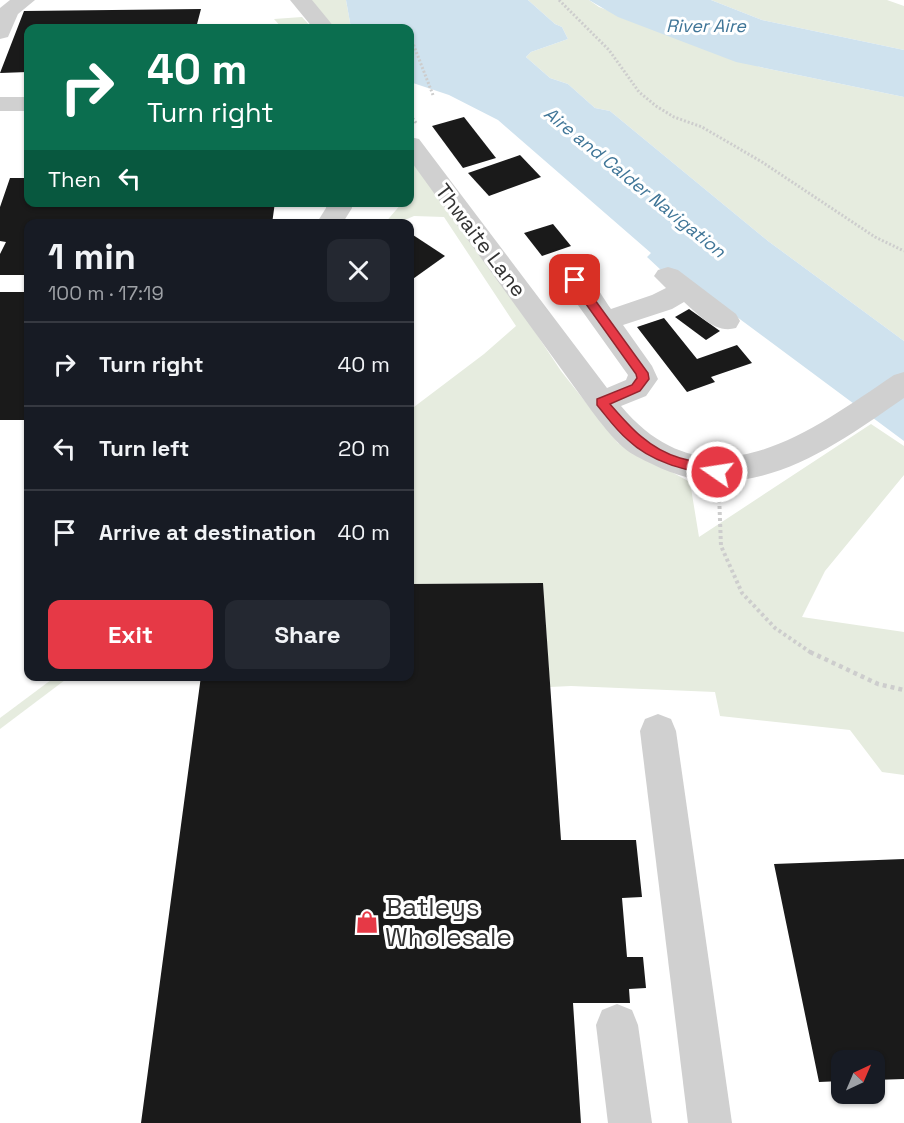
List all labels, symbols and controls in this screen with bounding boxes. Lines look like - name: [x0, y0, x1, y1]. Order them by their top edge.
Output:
- water label: River Aire: [666, 14, 747, 37]
- text: 40 m: [147, 43, 247, 96]
- icon: right: [48, 48, 126, 126]
- text: Turn right: [147, 95, 274, 130]
- water label: Aire and Calder Navigation: [539, 102, 731, 263]
- icon: left: [113, 162, 146, 195]
- text: Then: [48, 165, 101, 193]
- street label: Thwaite Lane: [430, 178, 532, 302]
- text: 1 min: [48, 234, 136, 280]
- button: close: [327, 239, 390, 302]
- pin: [549, 254, 600, 305]
- icon: arrive: [558, 263, 591, 296]
- text: 100 m · 17:19: [48, 280, 164, 306]
- icon: right: [48, 348, 81, 381]
- text: Turn right: [99, 350, 204, 378]
- text: 40 m: [338, 350, 390, 378]
- icon: left: [48, 432, 81, 465]
- text: Turn left: [99, 434, 189, 462]
- text: 20 m: [338, 434, 390, 462]
- position arrow: [685, 440, 749, 504]
- icon: arrive: [48, 516, 81, 549]
- text: Arrive at destination: [99, 518, 316, 546]
- text: 40 m: [338, 518, 390, 546]
- button: Exit: [48, 600, 213, 669]
- button: Share: [225, 600, 390, 669]
- place label: Batleys Wholesale: [385, 890, 512, 954]
- shop icon: Batleys Wholesale: [354, 909, 380, 935]
- north arrow: [831, 1050, 885, 1104]
- map controls: [831, 1050, 885, 1104]

